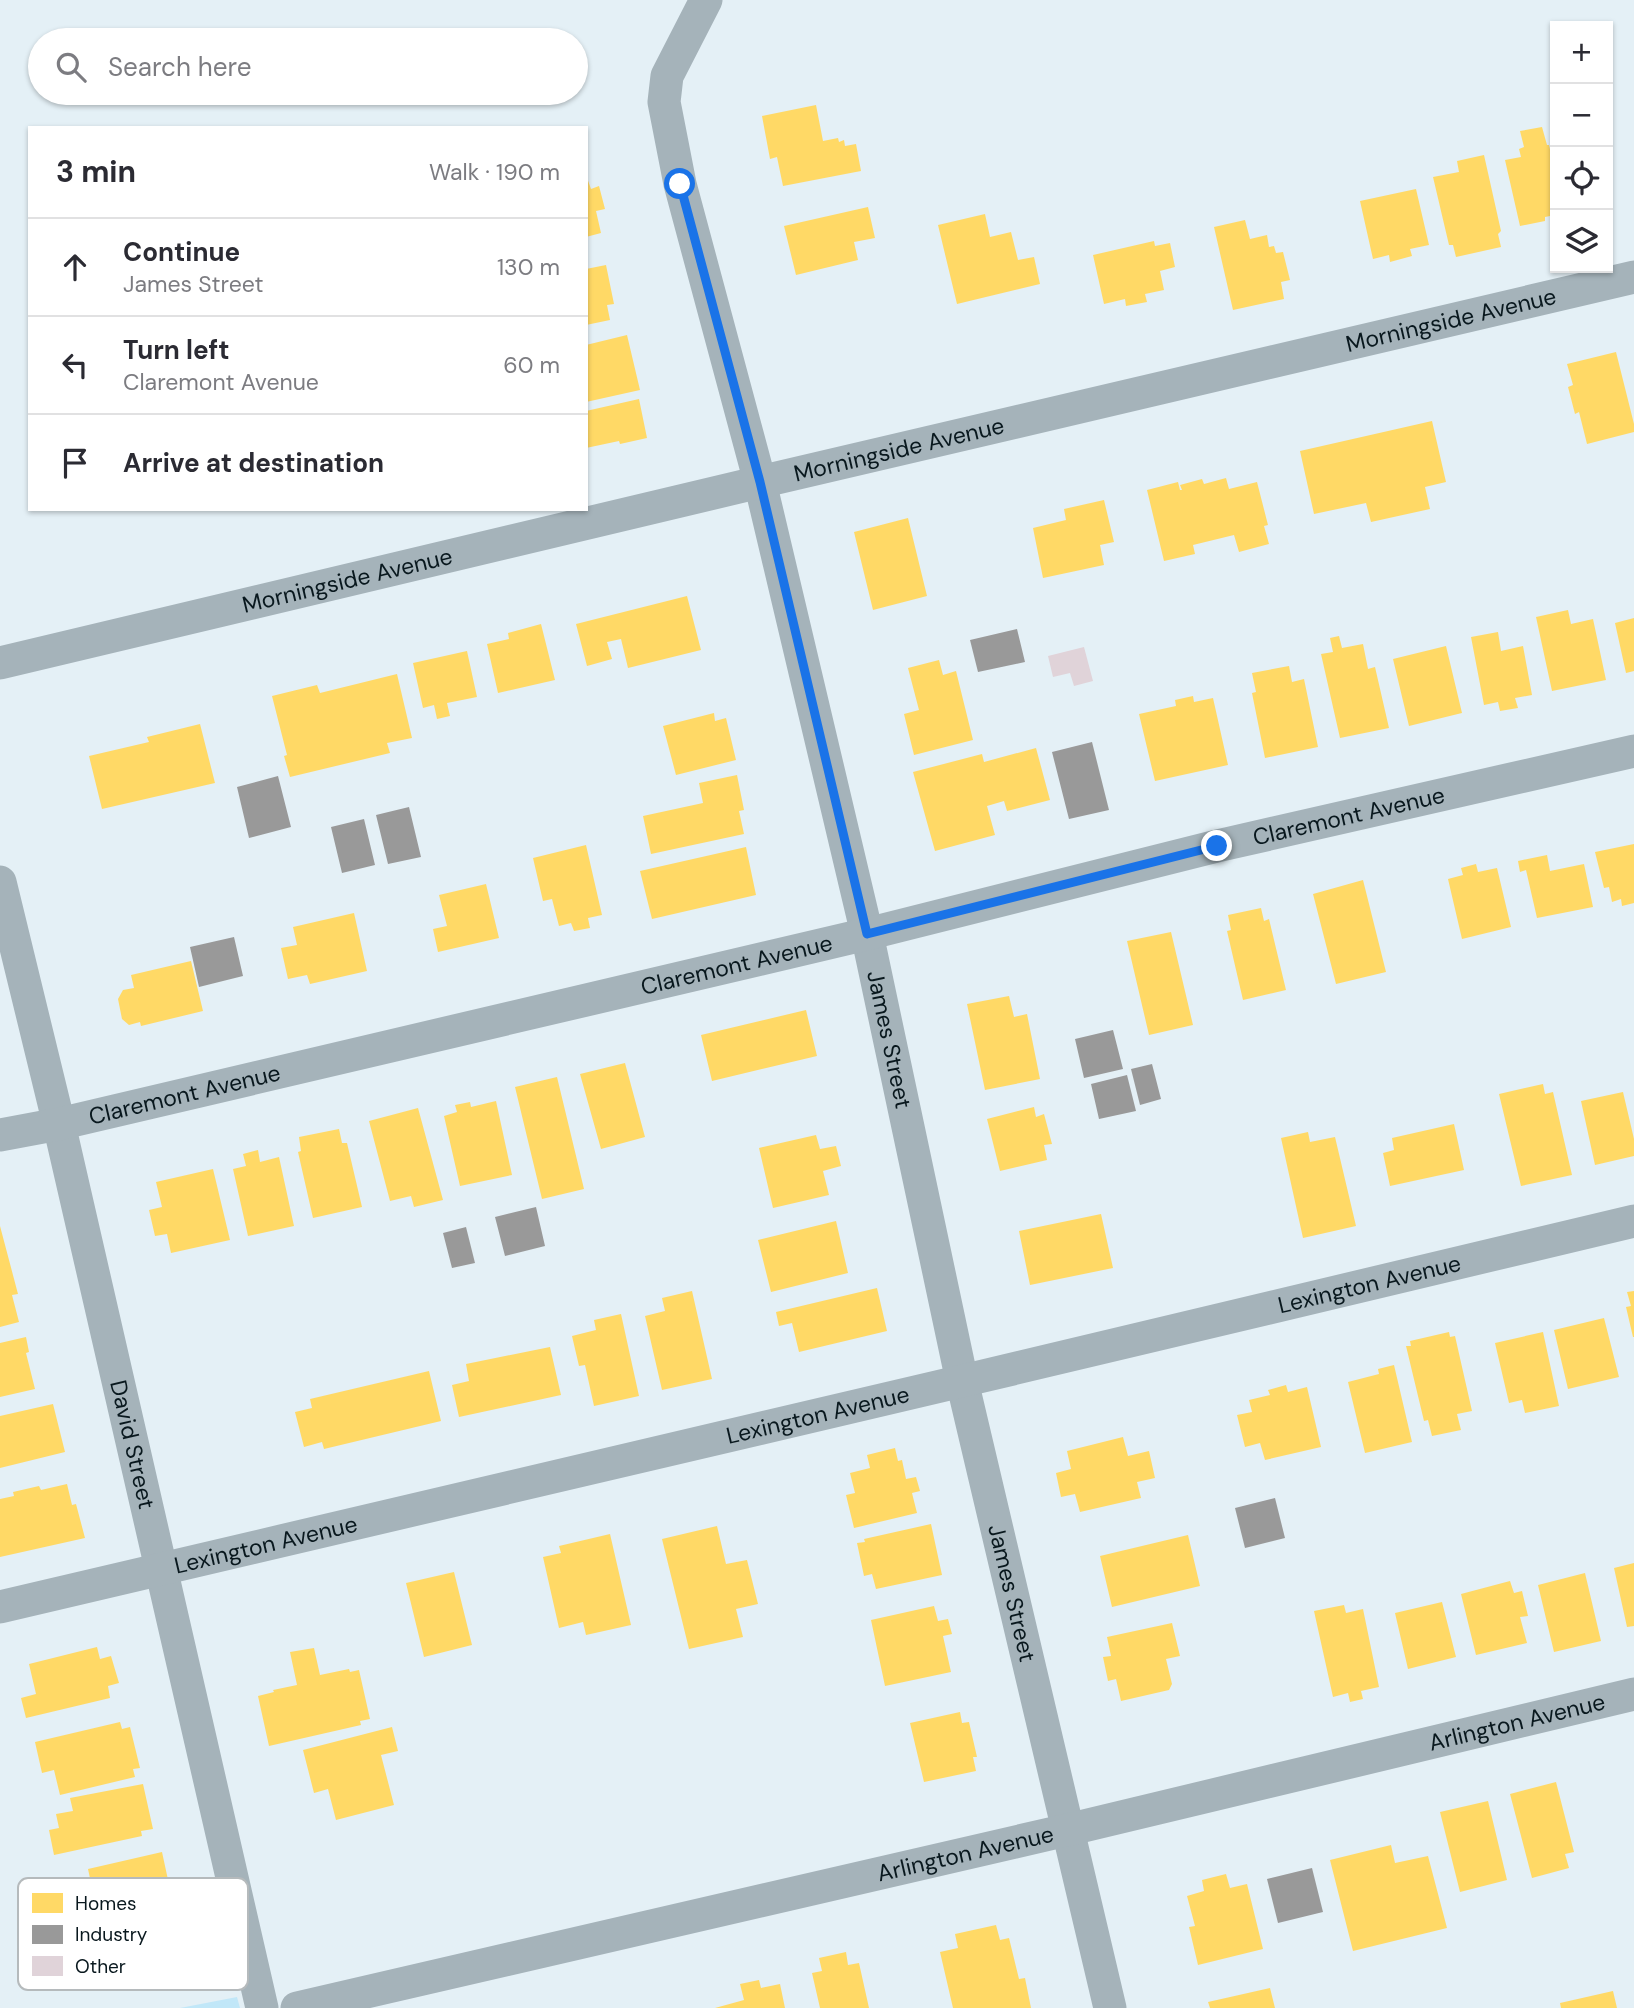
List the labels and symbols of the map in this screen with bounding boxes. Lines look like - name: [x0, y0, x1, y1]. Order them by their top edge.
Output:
- route start: [664, 168, 695, 199]
- street label: Morningside Avenue: [1343, 281, 1559, 359]
- street label: Morningside Avenue: [791, 410, 1007, 489]
- street label: Morningside Avenue: [239, 541, 455, 620]
- street label: Claremont Avenue: [1250, 780, 1448, 852]
- route end: [1201, 830, 1232, 861]
- street label: Claremont Avenue: [638, 928, 835, 1002]
- street label: James Street: [860, 968, 919, 1111]
- street label: Claremont Avenue: [86, 1057, 283, 1132]
- street label: Lexington Avenue: [1275, 1248, 1464, 1320]
- street label: David Street: [103, 1377, 162, 1512]
- street label: Lexington Avenue: [723, 1379, 912, 1451]
- street label: Lexington Avenue: [171, 1509, 360, 1581]
- street label: James Street: [981, 1521, 1043, 1665]
- street label: Arlington Avenue: [1426, 1686, 1608, 1758]
- street label: Arlington Avenue: [874, 1819, 1057, 1888]
- legend: [18, 1878, 248, 1990]
- text: Homes: [75, 1891, 136, 1916]
- text: Industry: [75, 1922, 148, 1947]
- text: Other: [75, 1954, 126, 1979]

